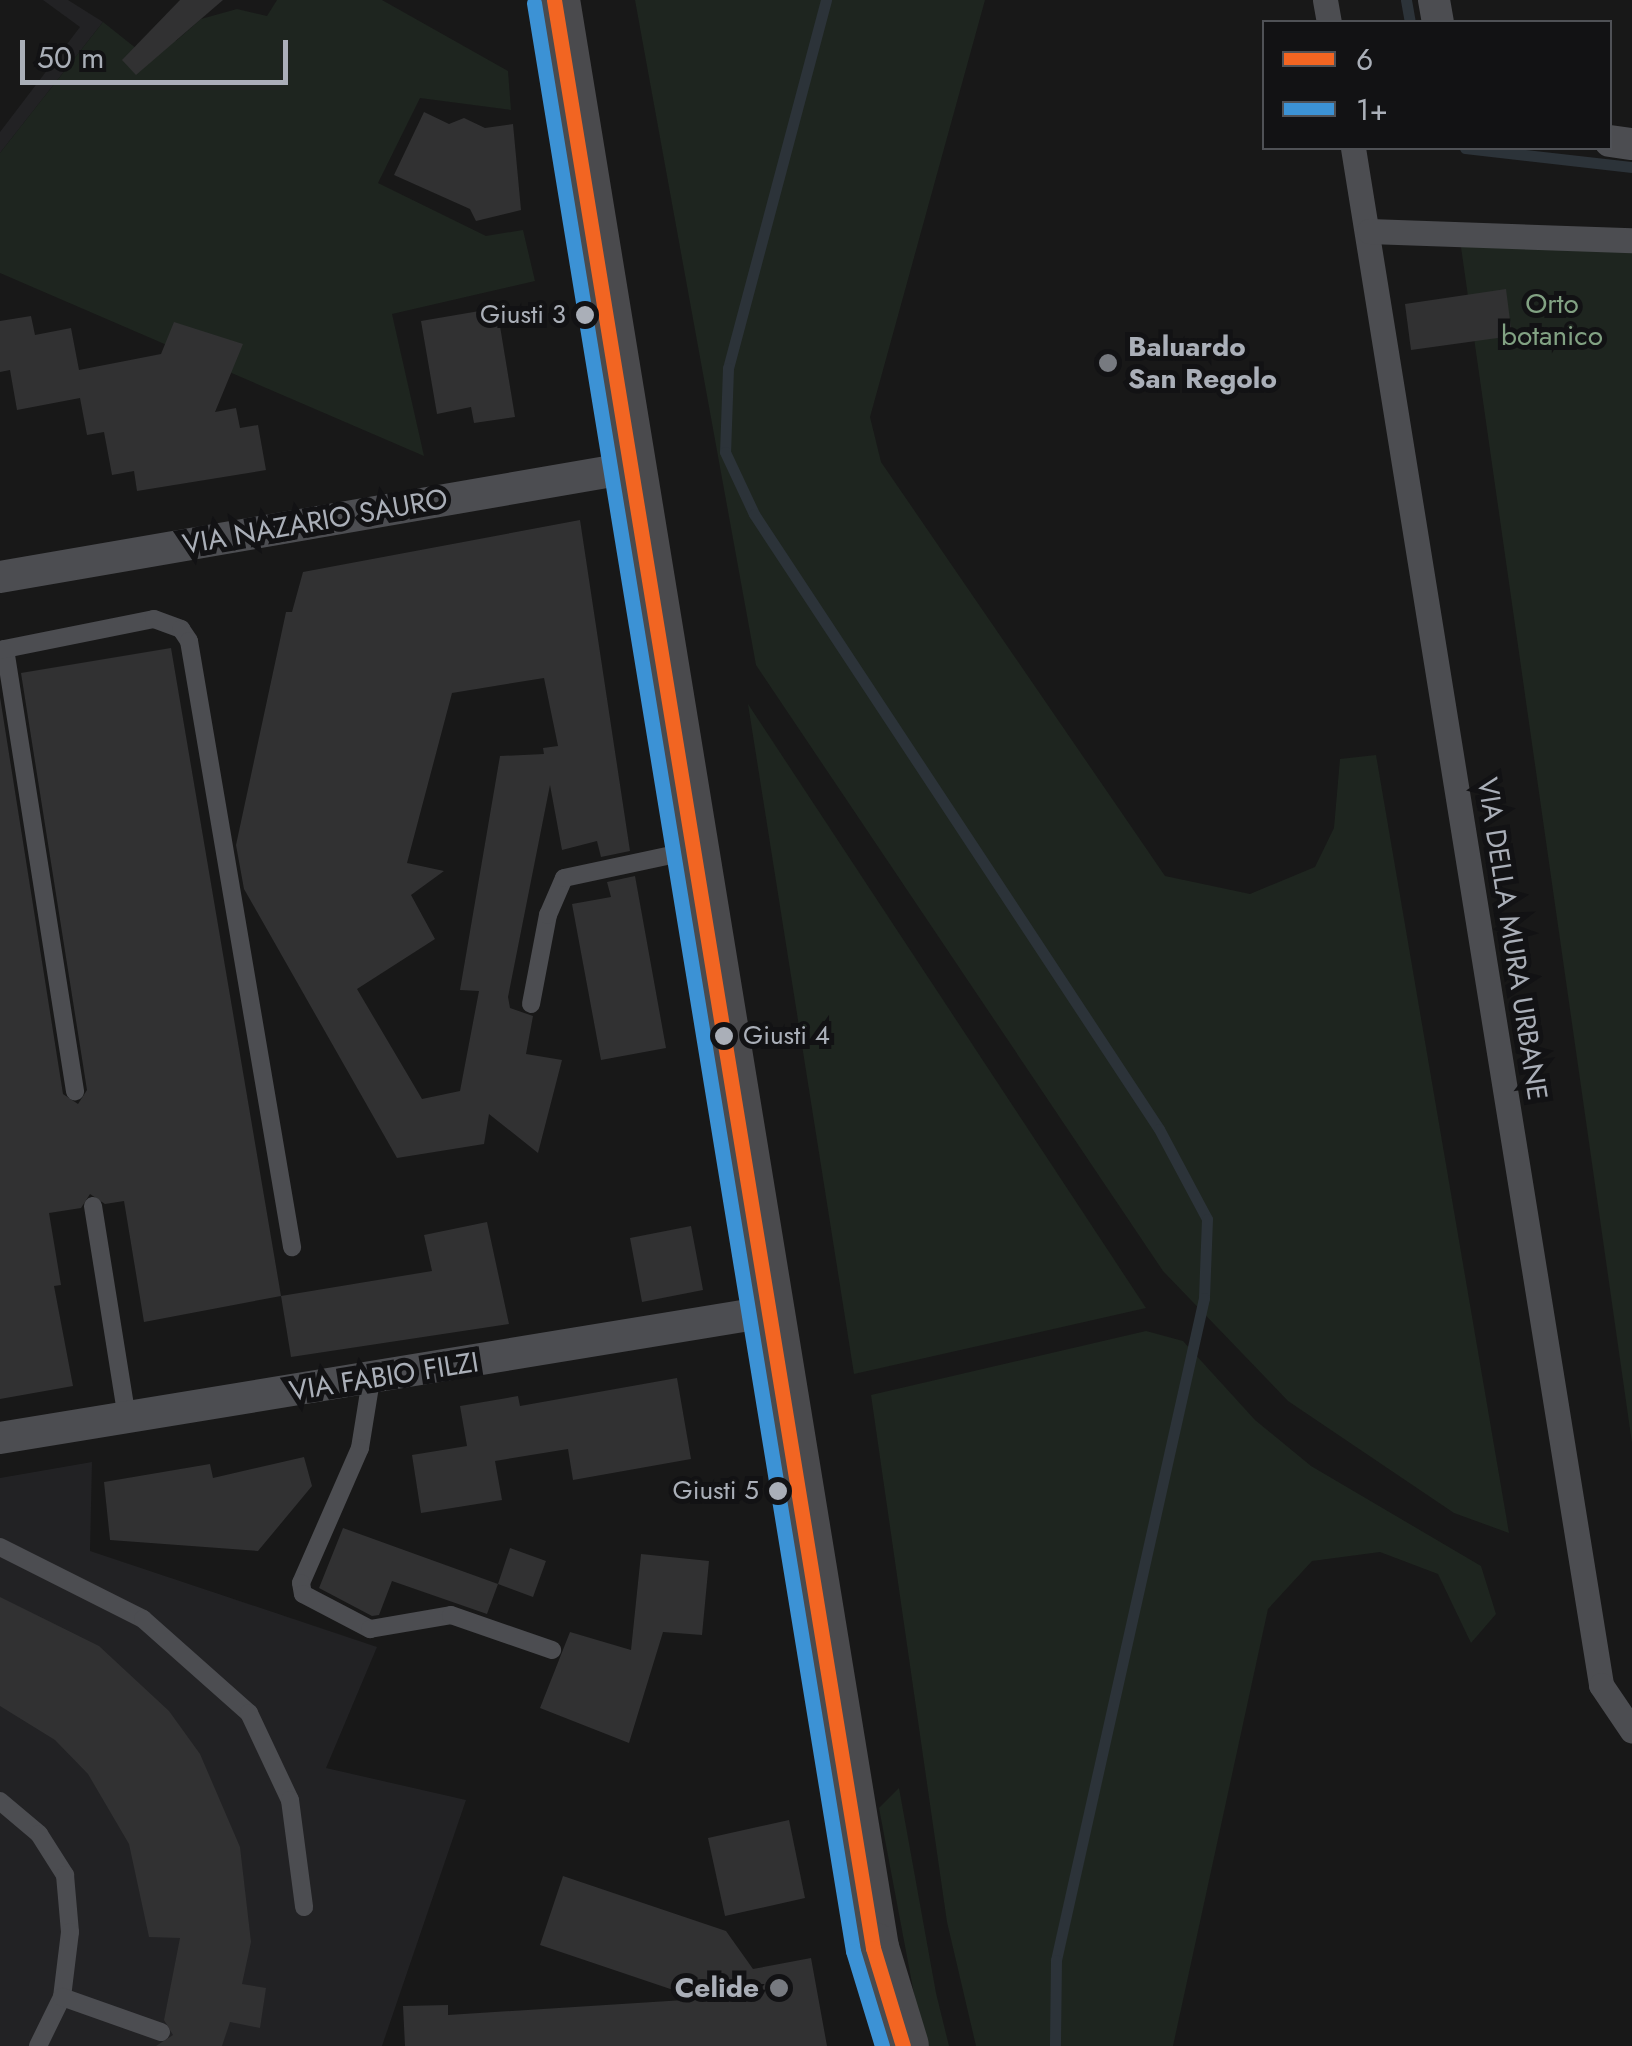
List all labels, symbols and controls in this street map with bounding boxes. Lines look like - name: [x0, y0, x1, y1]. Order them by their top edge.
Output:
- scale bar: [25, 20, 292, 82]
- legend: [1262, 20, 1612, 150]
- text: 50 m: [37, 36, 104, 79]
- text: 6: [1356, 38, 1373, 81]
- text: 1+: [1356, 88, 1388, 131]
- park label: Orto botanico: [1501, 287, 1603, 353]
- place label: Giusti 3: [480, 299, 566, 331]
- marker: Giusti 3: [575, 305, 595, 325]
- place label: Baluardo San Regolo: [1128, 330, 1277, 396]
- marker: Baluardo San Regolo: [1097, 352, 1119, 374]
- street label: VIA NAZARIO SAURO: [180, 482, 450, 562]
- street label: VIA DELLA MURA URBANE: [1470, 775, 1554, 1103]
- place label: Giusti 4: [743, 1020, 830, 1052]
- marker: Giusti 4: [714, 1026, 734, 1046]
- street label: VIA FABIO FILZI: [287, 1345, 481, 1409]
- place label: Giusti 5: [672, 1475, 759, 1507]
- marker: Giusti 5: [768, 1481, 788, 1501]
- place label: Celide: [675, 1971, 759, 2005]
- marker: Celide: [768, 1977, 790, 1999]

